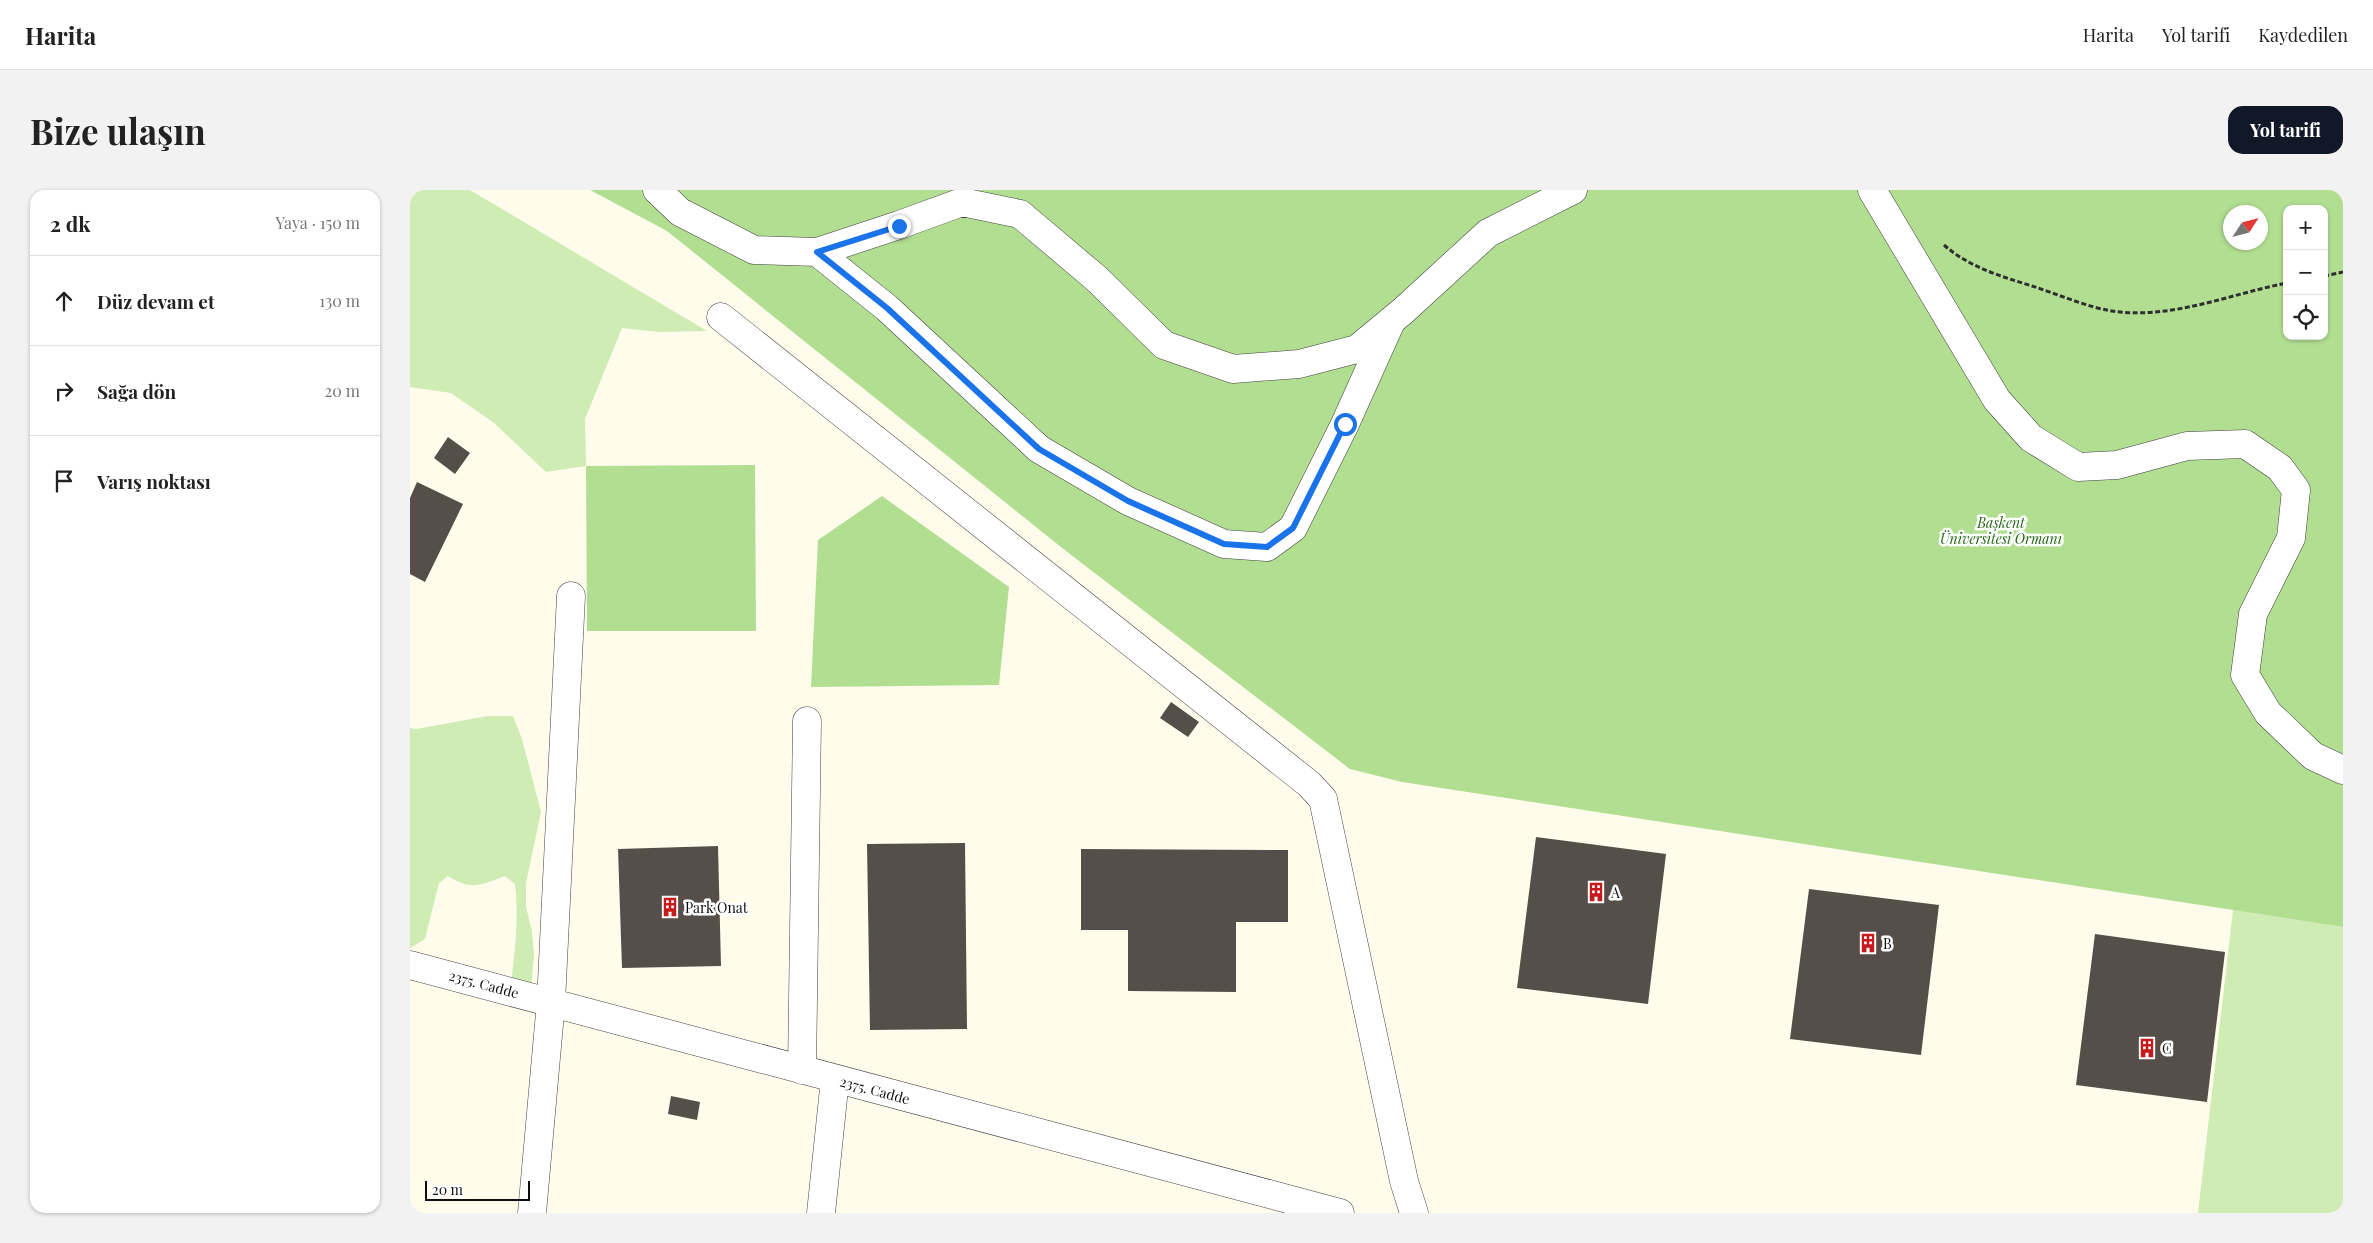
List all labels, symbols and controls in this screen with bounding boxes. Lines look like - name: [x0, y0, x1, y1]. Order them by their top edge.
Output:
- text: Harita: [25, 19, 96, 51]
- text: Harita: [2083, 23, 2134, 47]
- text: Yol tarifi: [2162, 23, 2230, 47]
- text: Kaydedilen: [2258, 23, 2348, 47]
- button: Yol tarifi: [2228, 106, 2343, 154]
- text: Bize ulaşın: [30, 107, 206, 154]
- north arrow: [2223, 205, 2268, 250]
- map controls: [2283, 205, 2328, 340]
- button: +: [2283, 205, 2328, 250]
- text: 2 dk: [50, 209, 91, 237]
- text: Yaya · 150 m: [276, 212, 360, 233]
- route end: [888, 215, 911, 238]
- button: −: [2283, 250, 2328, 295]
- icon: ahead: [50, 287, 78, 315]
- text: Düz devam et: [97, 288, 215, 314]
- text: 130 m: [319, 290, 360, 311]
- button: locate: [2283, 295, 2328, 340]
- icon: right: [50, 377, 78, 405]
- text: Sağa dön: [97, 378, 176, 404]
- text: 20 m: [325, 380, 360, 401]
- route start: [1334, 413, 1357, 436]
- icon: arrive: [50, 467, 78, 495]
- text: Varış noktası: [97, 468, 211, 494]
- park label: Başkent Üniversitesi Ormanı: [1940, 513, 2062, 548]
- building icon: A: [1585, 881, 1607, 903]
- place label: A: [1610, 883, 1620, 902]
- building icon: Park Onat: [659, 896, 681, 918]
- place label: Park Onat: [685, 898, 749, 917]
- building icon: B: [1857, 932, 1879, 954]
- place label: B: [1883, 934, 1892, 953]
- street label: 2375. Cadde: [447, 966, 521, 1002]
- building icon: C: [2136, 1037, 2158, 1059]
- place label: C: [2162, 1039, 2172, 1058]
- street label: 2375. Cadde: [838, 1072, 912, 1108]
- scale bar: [425, 1178, 530, 1201]
- text: 20 m: [432, 1180, 463, 1199]

